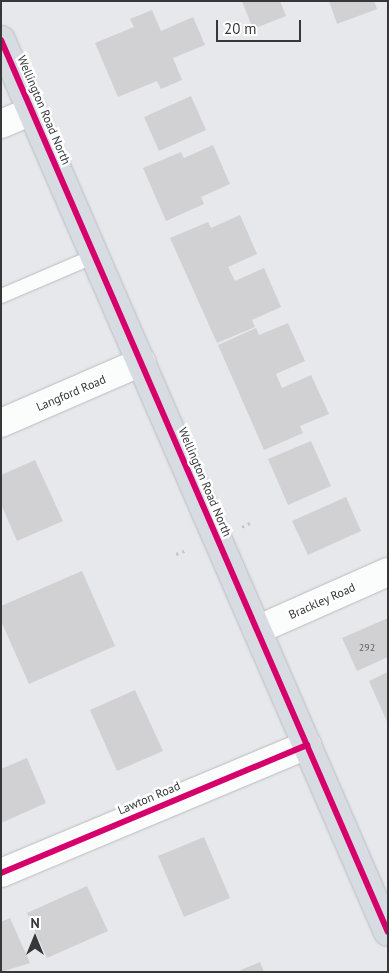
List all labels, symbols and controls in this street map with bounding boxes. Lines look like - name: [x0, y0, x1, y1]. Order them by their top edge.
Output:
- scale bar: [219, 10, 304, 42]
- text: 20 m: [224, 19, 257, 38]
- street label: Wellington Road North: [14, 53, 74, 167]
- street label: Langford Road: [34, 372, 108, 414]
- street label: Wellington Road North: [175, 425, 235, 539]
- street label: Brackley Road: [286, 580, 358, 622]
- house number: 292: [359, 642, 375, 654]
- street label: Lawton Road: [116, 778, 182, 818]
- north arrow: [10, 913, 60, 963]
- text: N: [30, 914, 40, 932]

